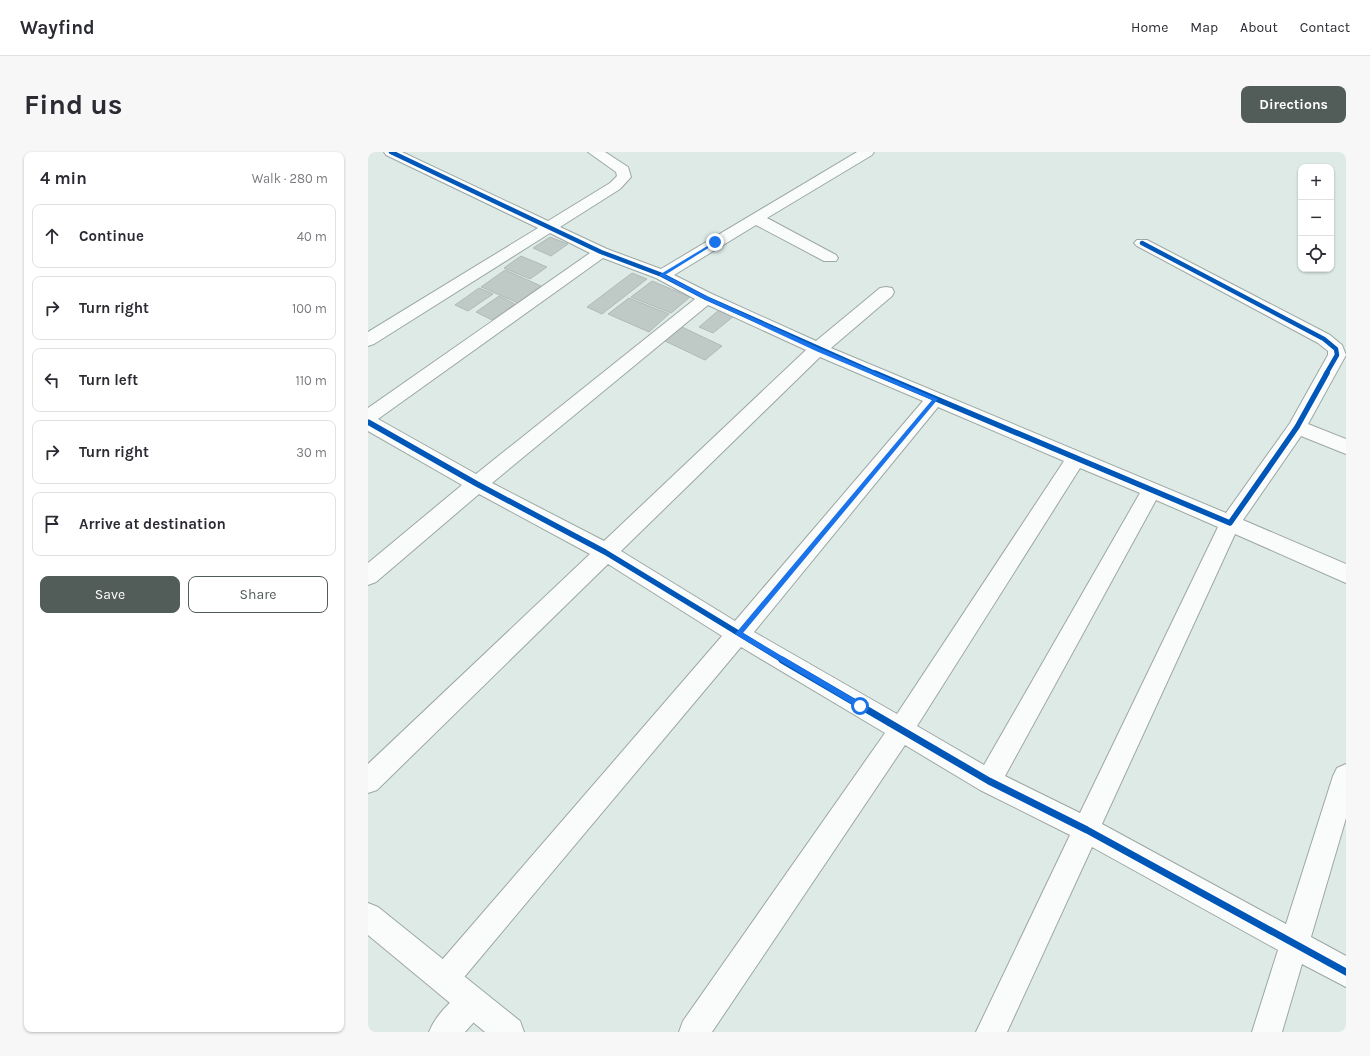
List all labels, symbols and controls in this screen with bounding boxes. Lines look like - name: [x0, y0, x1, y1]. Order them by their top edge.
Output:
- text: Wayfind: [20, 17, 95, 39]
- text: Home: [1131, 19, 1168, 36]
- text: Map: [1190, 19, 1218, 36]
- text: About: [1240, 19, 1278, 36]
- text: Contact: [1300, 19, 1350, 36]
- button: Directions: [1241, 86, 1346, 123]
- text: Find us: [24, 88, 123, 121]
- map controls: [1298, 164, 1334, 272]
- button: +: [1298, 164, 1334, 200]
- text: 4 min: [40, 168, 87, 188]
- text: Walk · 280 m: [252, 171, 328, 186]
- button: −: [1298, 200, 1334, 236]
- icon: ahead: [41, 225, 63, 247]
- text: Continue: [79, 227, 144, 245]
- text: 40 m: [297, 229, 327, 244]
- route end: [706, 233, 724, 251]
- button: locate: [1298, 236, 1334, 272]
- icon: right: [41, 297, 63, 319]
- text: Turn right: [79, 299, 149, 317]
- text: 100 m: [292, 301, 327, 316]
- icon: left: [41, 369, 63, 391]
- text: Turn left: [79, 371, 138, 389]
- text: 110 m: [295, 373, 327, 388]
- icon: right: [41, 441, 63, 463]
- text: Turn right: [79, 443, 149, 461]
- text: 30 m: [296, 445, 327, 460]
- icon: arrive: [41, 513, 63, 535]
- text: Arrive at destination: [79, 515, 226, 533]
- button: Save: [40, 576, 180, 613]
- button: Share: [188, 576, 328, 613]
- route start: [851, 697, 869, 715]

